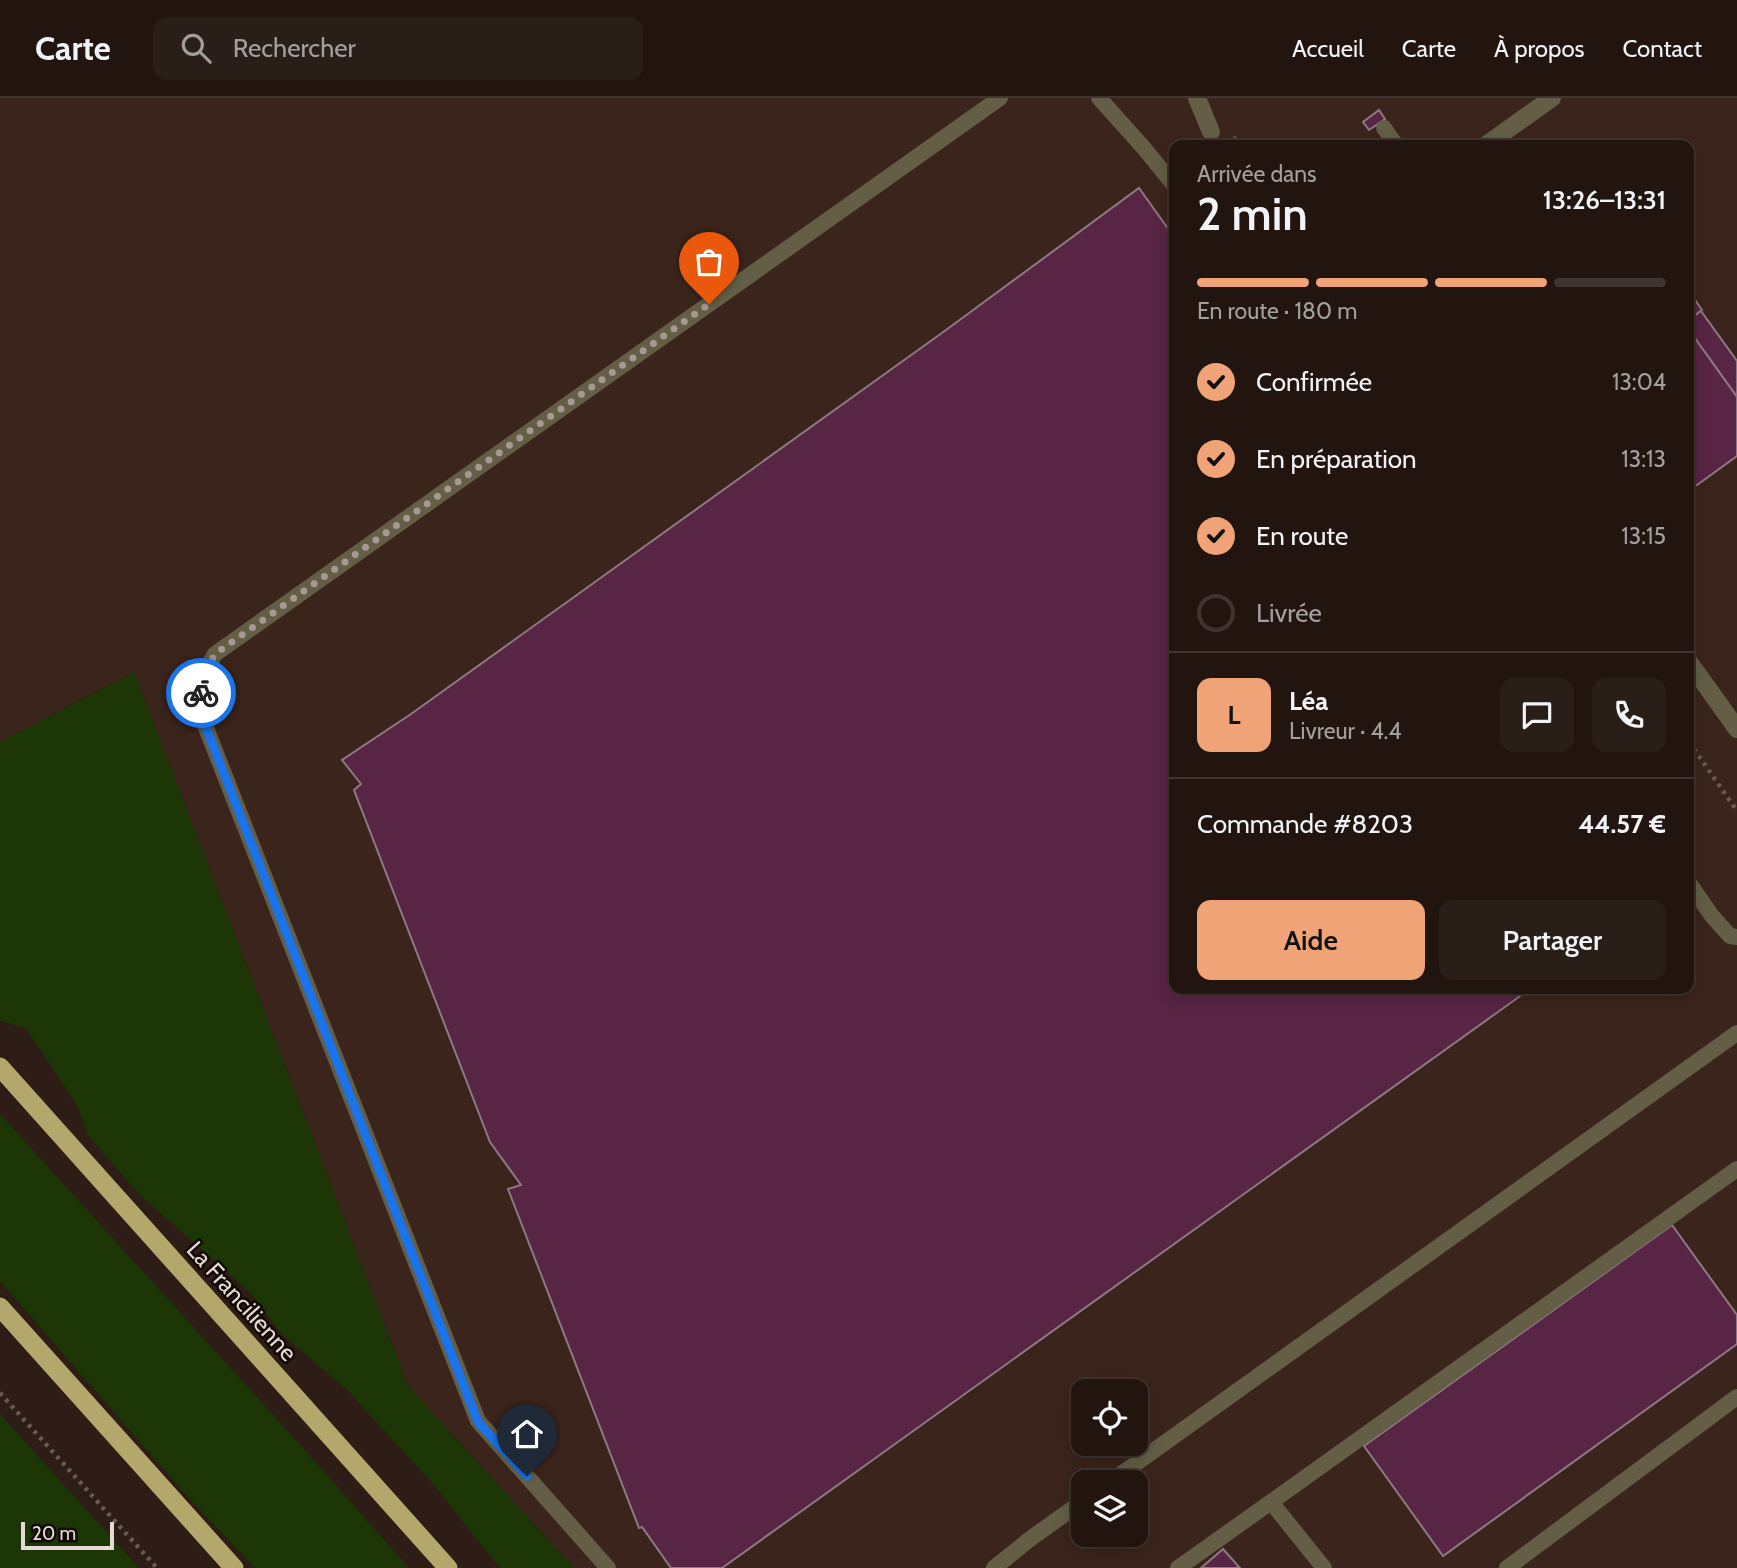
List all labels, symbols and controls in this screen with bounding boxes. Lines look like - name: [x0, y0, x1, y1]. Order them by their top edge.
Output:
- search box: [153, 17, 643, 80]
- text: Carte: [35, 28, 111, 68]
- icon: search: [177, 29, 215, 67]
- text: Rechercher: [233, 32, 356, 64]
- text: Accueil: [1292, 34, 1364, 63]
- text: Carte: [1402, 34, 1456, 63]
- text: À propos: [1494, 34, 1585, 63]
- text: Contact: [1623, 34, 1702, 63]
- text: Arrivée dans: [1197, 160, 1317, 188]
- text: 13:26–13:31: [1543, 184, 1666, 216]
- text: 2 min: [1197, 186, 1308, 242]
- pin: [679, 232, 739, 304]
- icon: bag: [690, 243, 728, 281]
- text: En route · 180 m: [1197, 297, 1357, 325]
- icon: check: [1197, 363, 1235, 401]
- text: Confirmée: [1256, 366, 1372, 398]
- text: 13:04: [1612, 368, 1666, 396]
- icon: check: [1197, 440, 1235, 478]
- text: En préparation: [1256, 443, 1417, 475]
- text: 13:13: [1621, 445, 1666, 473]
- icon: check: [1197, 517, 1235, 555]
- text: En route: [1256, 520, 1348, 552]
- text: 13:15: [1621, 522, 1666, 550]
- text: Livrée: [1256, 597, 1322, 629]
- courier: [166, 658, 236, 728]
- icon: bike: [182, 674, 220, 712]
- button: chat: [1500, 678, 1574, 752]
- button: phone: [1592, 678, 1666, 752]
- text: Léa: [1289, 685, 1328, 717]
- text: L: [1227, 699, 1241, 731]
- text: Livreur · 4.4: [1289, 717, 1402, 745]
- text: Commande #8203: [1197, 808, 1413, 840]
- text: 44.57 €: [1578, 808, 1666, 840]
- button: Aide: [1197, 900, 1425, 980]
- button: Partager: [1439, 900, 1666, 980]
- street label: La Francilienne: [181, 1235, 303, 1367]
- map controls: [1071, 1379, 1148, 1547]
- button: locate: [1071, 1379, 1148, 1456]
- pin: [497, 1404, 557, 1476]
- icon: home: [508, 1415, 546, 1453]
- button: layers: [1071, 1470, 1148, 1547]
- scale bar: [21, 1519, 114, 1551]
- text: 20 m: [32, 1522, 76, 1545]

